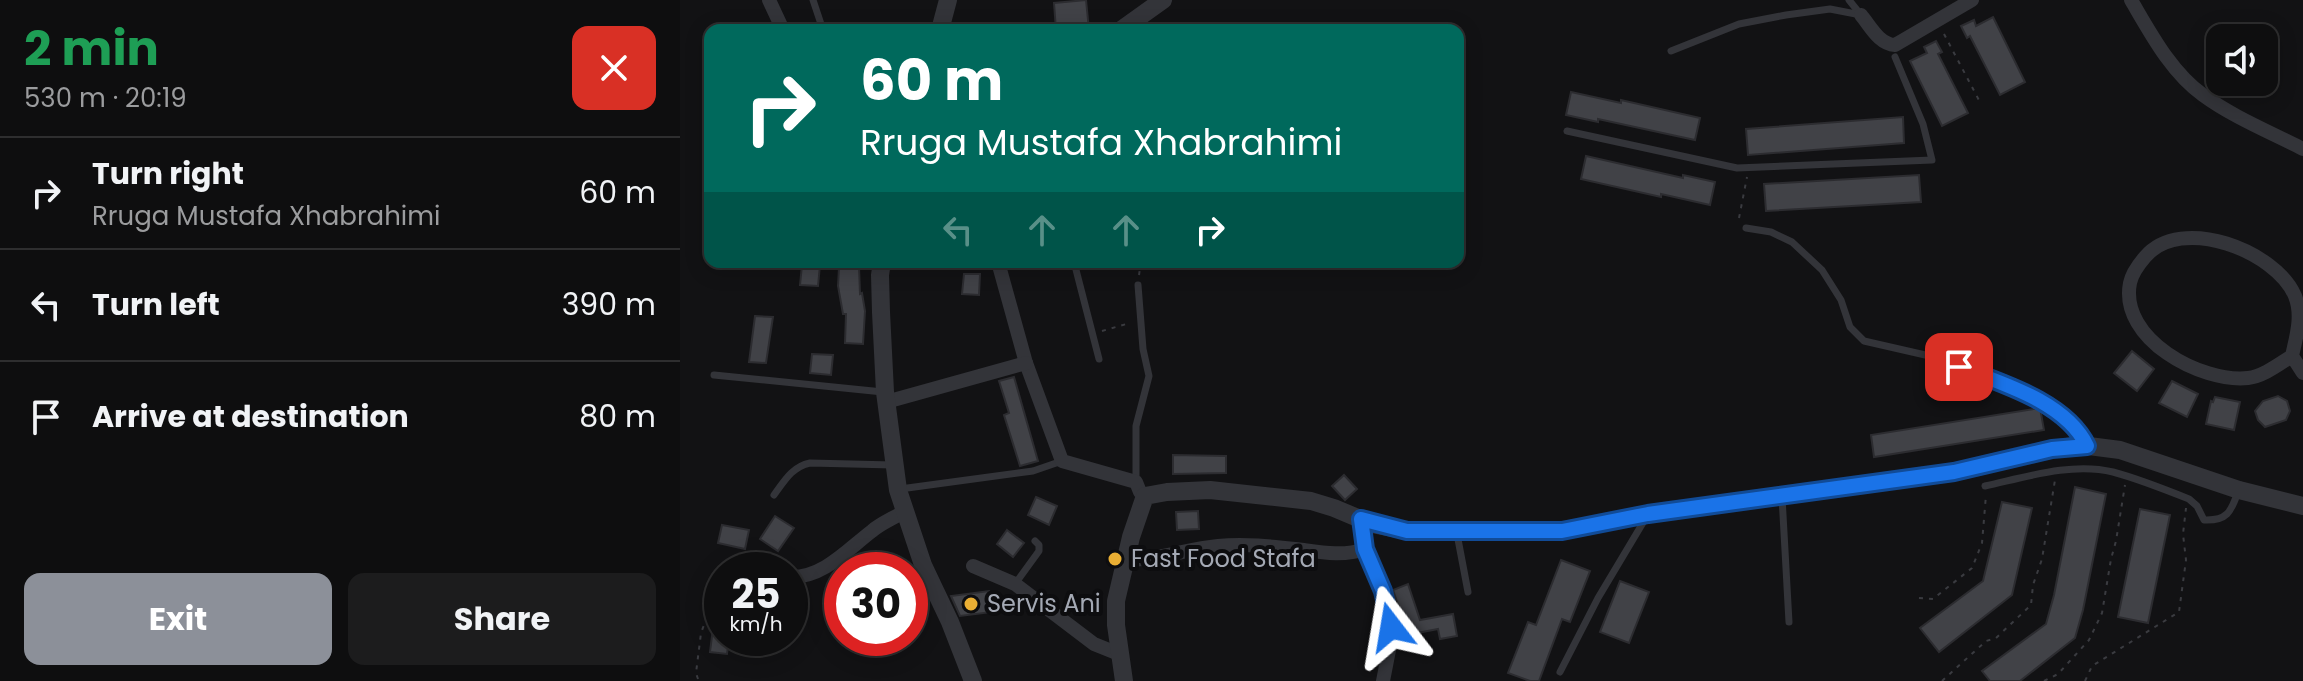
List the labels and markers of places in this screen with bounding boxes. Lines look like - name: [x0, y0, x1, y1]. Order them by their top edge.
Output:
- pin: [1925, 333, 1993, 401]
- place label: Fast Food Stafa: [1131, 542, 1316, 575]
- marker: Fast Food Stafa: [1106, 550, 1124, 568]
- place label: Servis Ani: [987, 587, 1101, 620]
- marker: Servis Ani: [962, 595, 980, 613]

